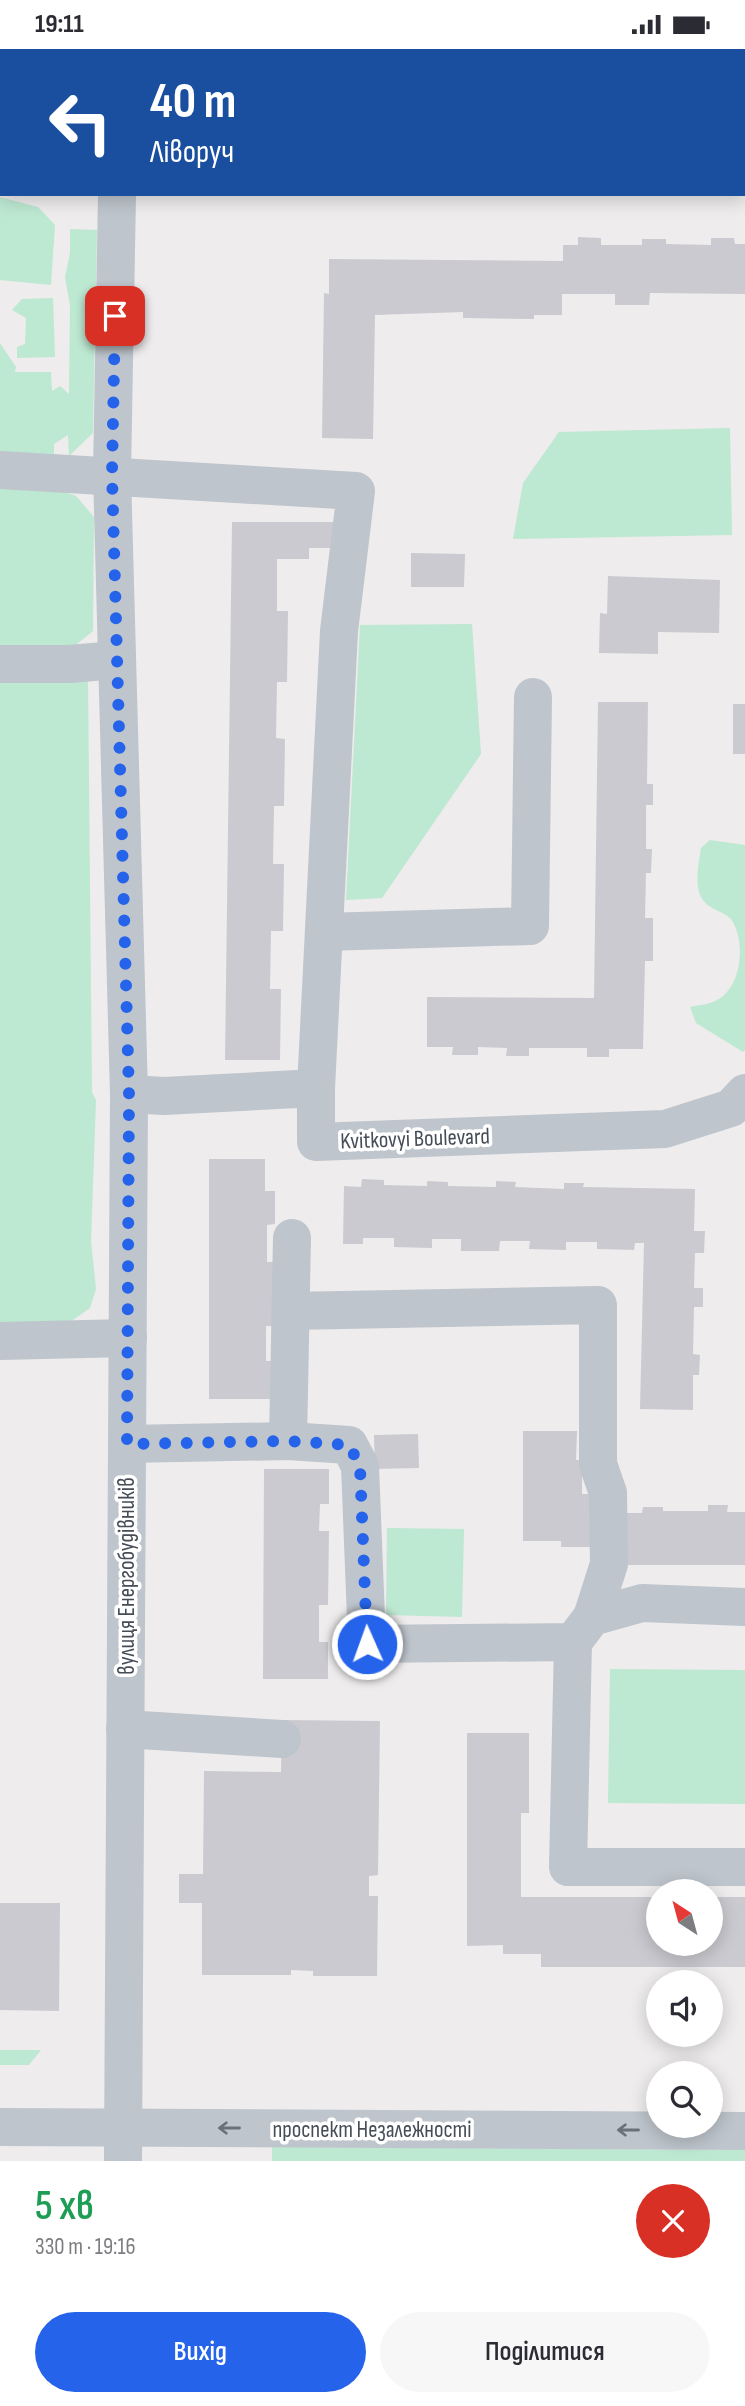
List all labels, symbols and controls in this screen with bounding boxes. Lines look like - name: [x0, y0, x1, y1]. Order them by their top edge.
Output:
- text: 19:11: [35, 9, 84, 40]
- text: 40 m: [150, 73, 236, 132]
- icon: left: [35, 77, 126, 168]
- text: Ліворуч: [150, 133, 234, 172]
- pin: [85, 286, 145, 346]
- icon: arrive: [96, 297, 134, 335]
- street label: Kvitkovyi Boulevard: [340, 1122, 490, 1156]
- street label: вулиця Енергобудівників: [113, 1477, 141, 1675]
- position arrow: [330, 1607, 404, 1681]
- north arrow: [646, 1879, 723, 1957]
- map controls: [646, 1879, 723, 2138]
- button: sound: [646, 1970, 723, 2047]
- button: search: [646, 2061, 723, 2138]
- street label: проспект Незалежності: [272, 2116, 472, 2144]
- one-way arrow: [218, 2121, 241, 2135]
- one-way arrow: [617, 2123, 640, 2137]
- text: 5 хв: [35, 2181, 94, 2232]
- button: close: [636, 2184, 710, 2258]
- text: 330 m · 19:16: [35, 2233, 136, 2261]
- button: Вихід: [35, 2312, 366, 2392]
- button: Поділитися: [380, 2312, 710, 2392]

